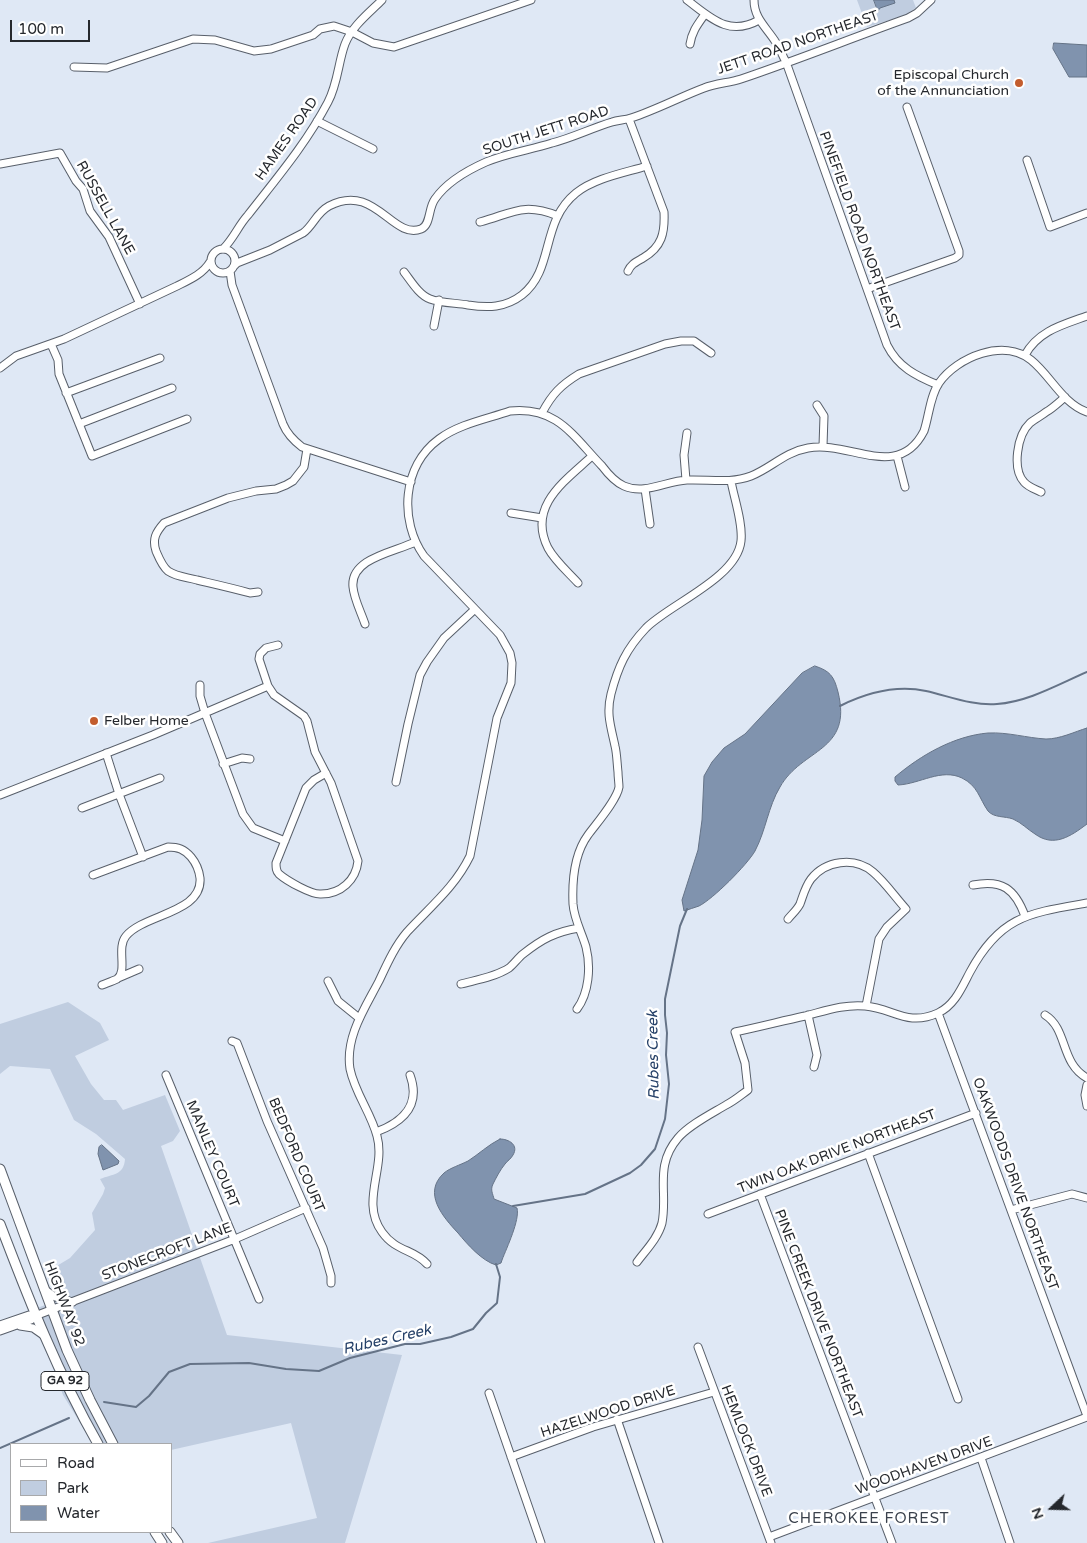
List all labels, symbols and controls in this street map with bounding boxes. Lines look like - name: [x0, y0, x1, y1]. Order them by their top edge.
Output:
- street label: JETT ROAD NORTHEAST: [715, 7, 881, 79]
- scale bar: [12, 10, 92, 42]
- text: 100 m: [18, 20, 64, 38]
- place label: Episcopal Church of the Annunciation: [877, 67, 1009, 100]
- marker: Episcopal Church of the Annunciation: [1013, 77, 1025, 89]
- street label: HAMES ROAD: [252, 94, 322, 184]
- street label: SOUTH JETT ROAD: [481, 103, 611, 159]
- street label: PINEFIELD ROAD NORTHEAST: [815, 129, 903, 333]
- street label: RUSSELL LANE: [72, 158, 138, 258]
- place label: Felber Home: [104, 713, 189, 729]
- marker: Felber Home: [88, 715, 100, 727]
- water label: Rubes Creek: [644, 1010, 664, 1100]
- street label: OAKWOODS DRIVE NORTHEAST: [969, 1075, 1061, 1293]
- street label: BEDFORD COURT: [264, 1095, 328, 1215]
- street label: MANLEY COURT: [182, 1098, 242, 1210]
- street label: TWIN OAK DRIVE NORTHEAST: [736, 1106, 938, 1198]
- street label: PINE CREEK DRIVE NORTHEAST: [770, 1207, 866, 1421]
- street label: STONECROFT LANE: [100, 1219, 234, 1285]
- street label: HIGHWAY 92: [40, 1259, 88, 1349]
- water label: Rubes Creek: [341, 1321, 433, 1359]
- road number: GA 92: [41, 1372, 89, 1390]
- street label: HAZELWOOD DRIVE: [539, 1382, 677, 1442]
- street label: HEMLOCK DRIVE: [717, 1383, 775, 1499]
- street label: WOODHAVEN DRIVE: [853, 1433, 995, 1499]
- legend: [10, 1443, 172, 1533]
- text: Road: [57, 1454, 95, 1472]
- text: Park: [57, 1479, 89, 1497]
- north arrow: [1027, 1483, 1077, 1533]
- text: Water: [57, 1504, 100, 1522]
- text: N: [1028, 1505, 1047, 1522]
- district label: CHEROKEE FOREST: [786, 1510, 952, 1528]

